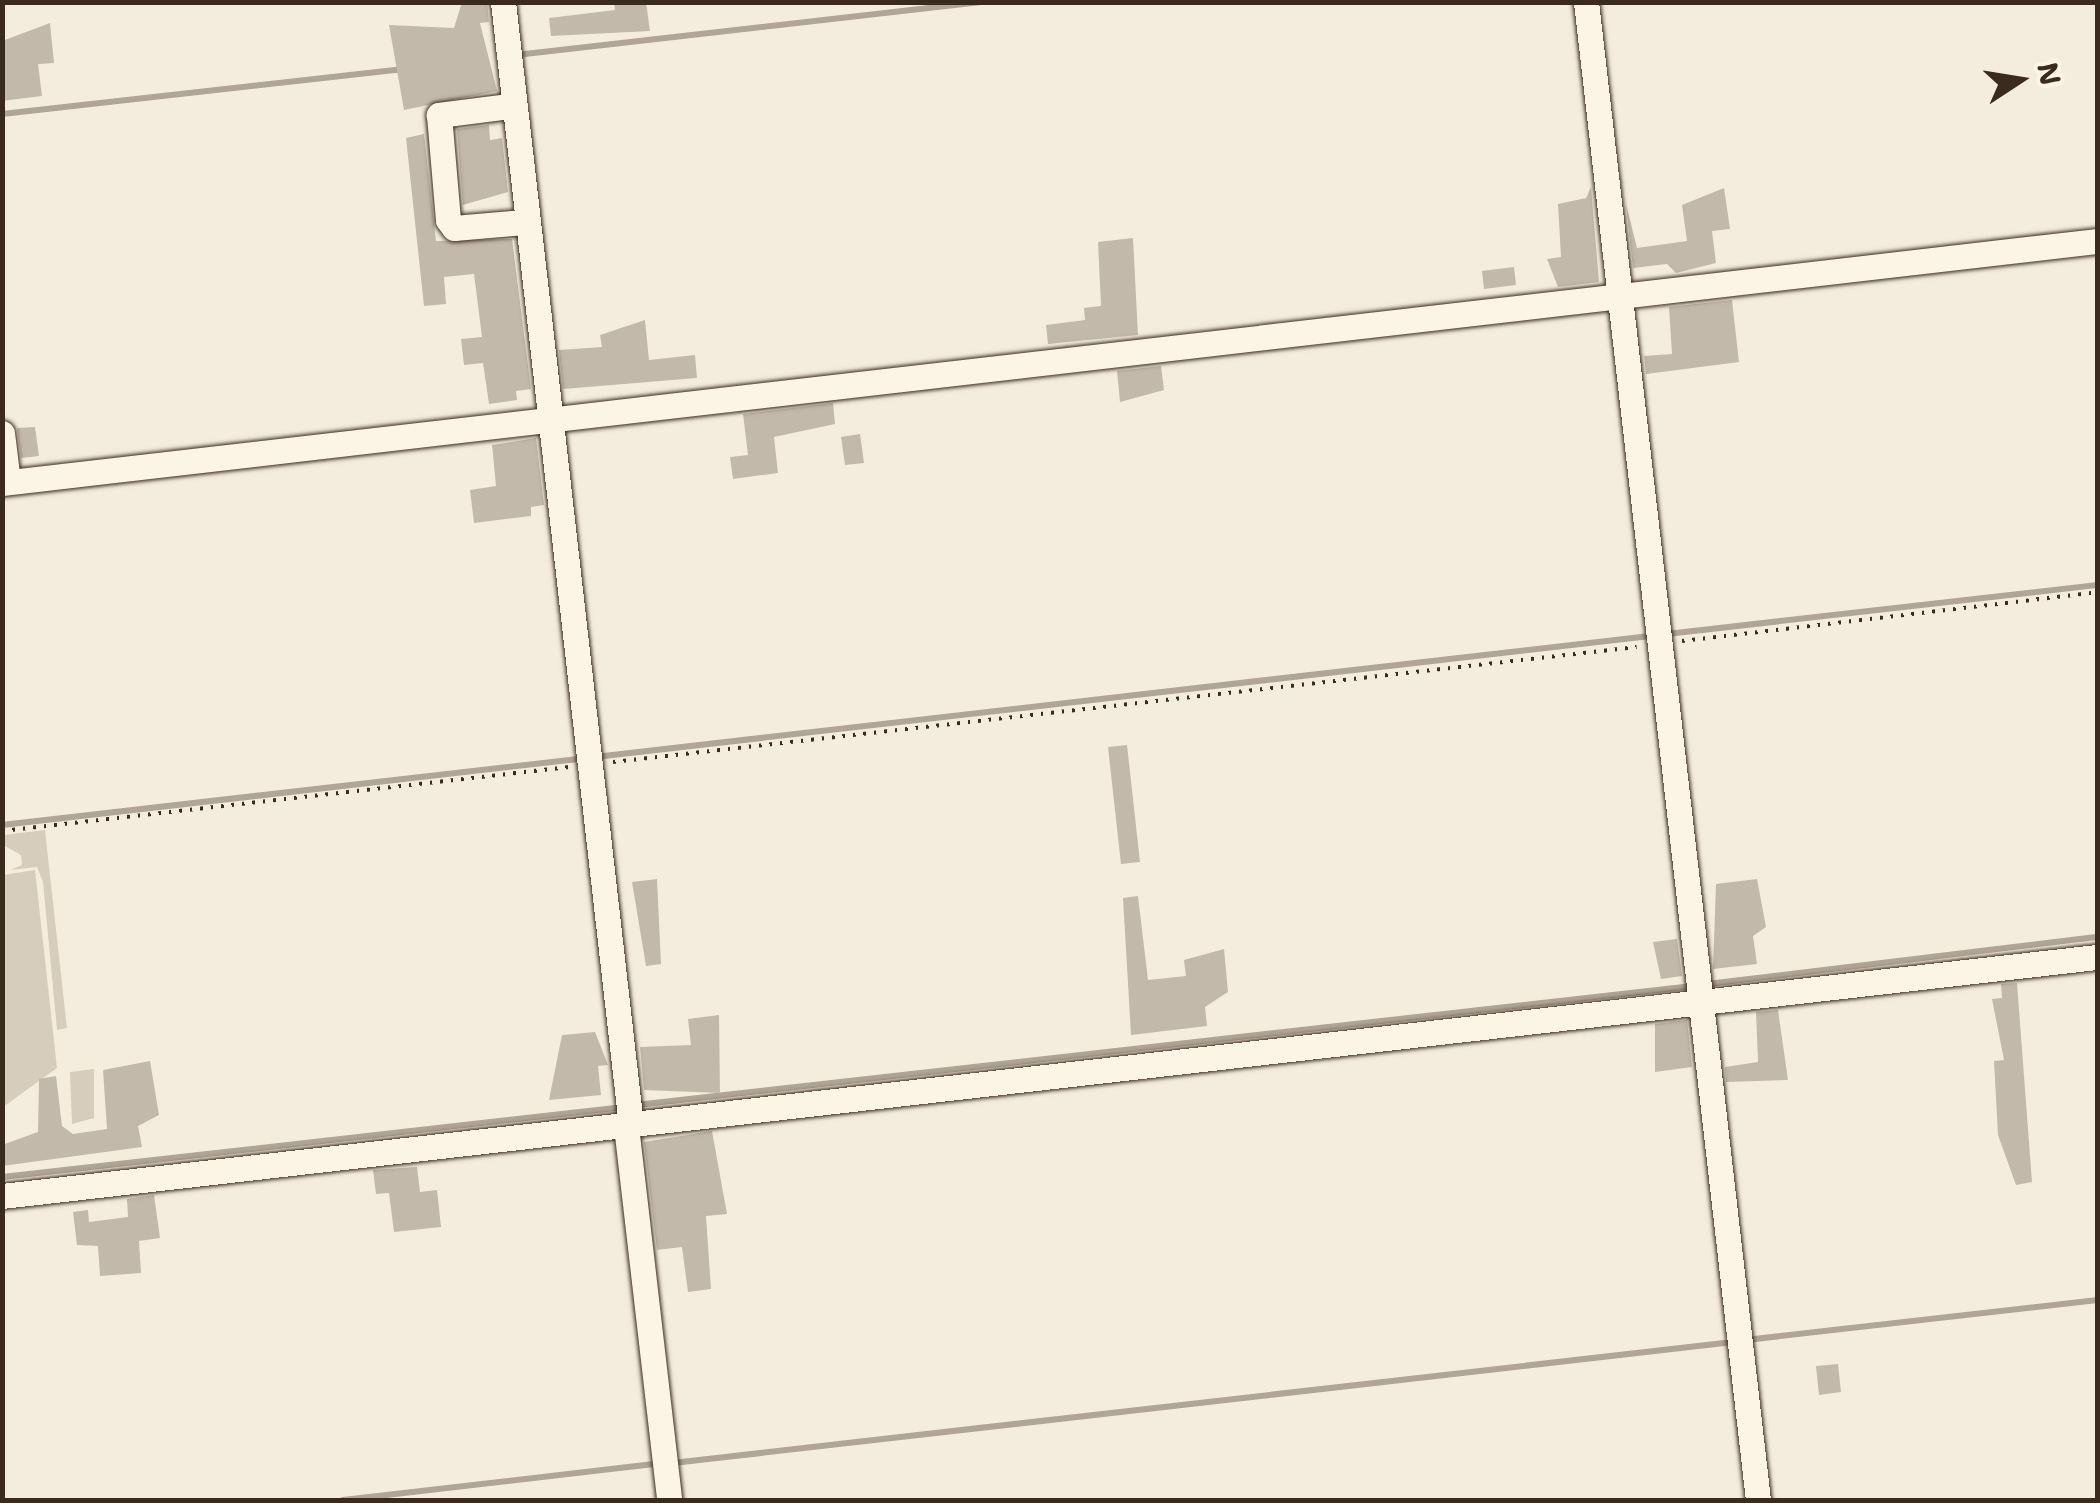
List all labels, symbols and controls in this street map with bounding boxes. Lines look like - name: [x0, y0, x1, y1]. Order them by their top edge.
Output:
- north arrow: [1970, 30, 2070, 130]
- text: N: [2028, 59, 2070, 89]

